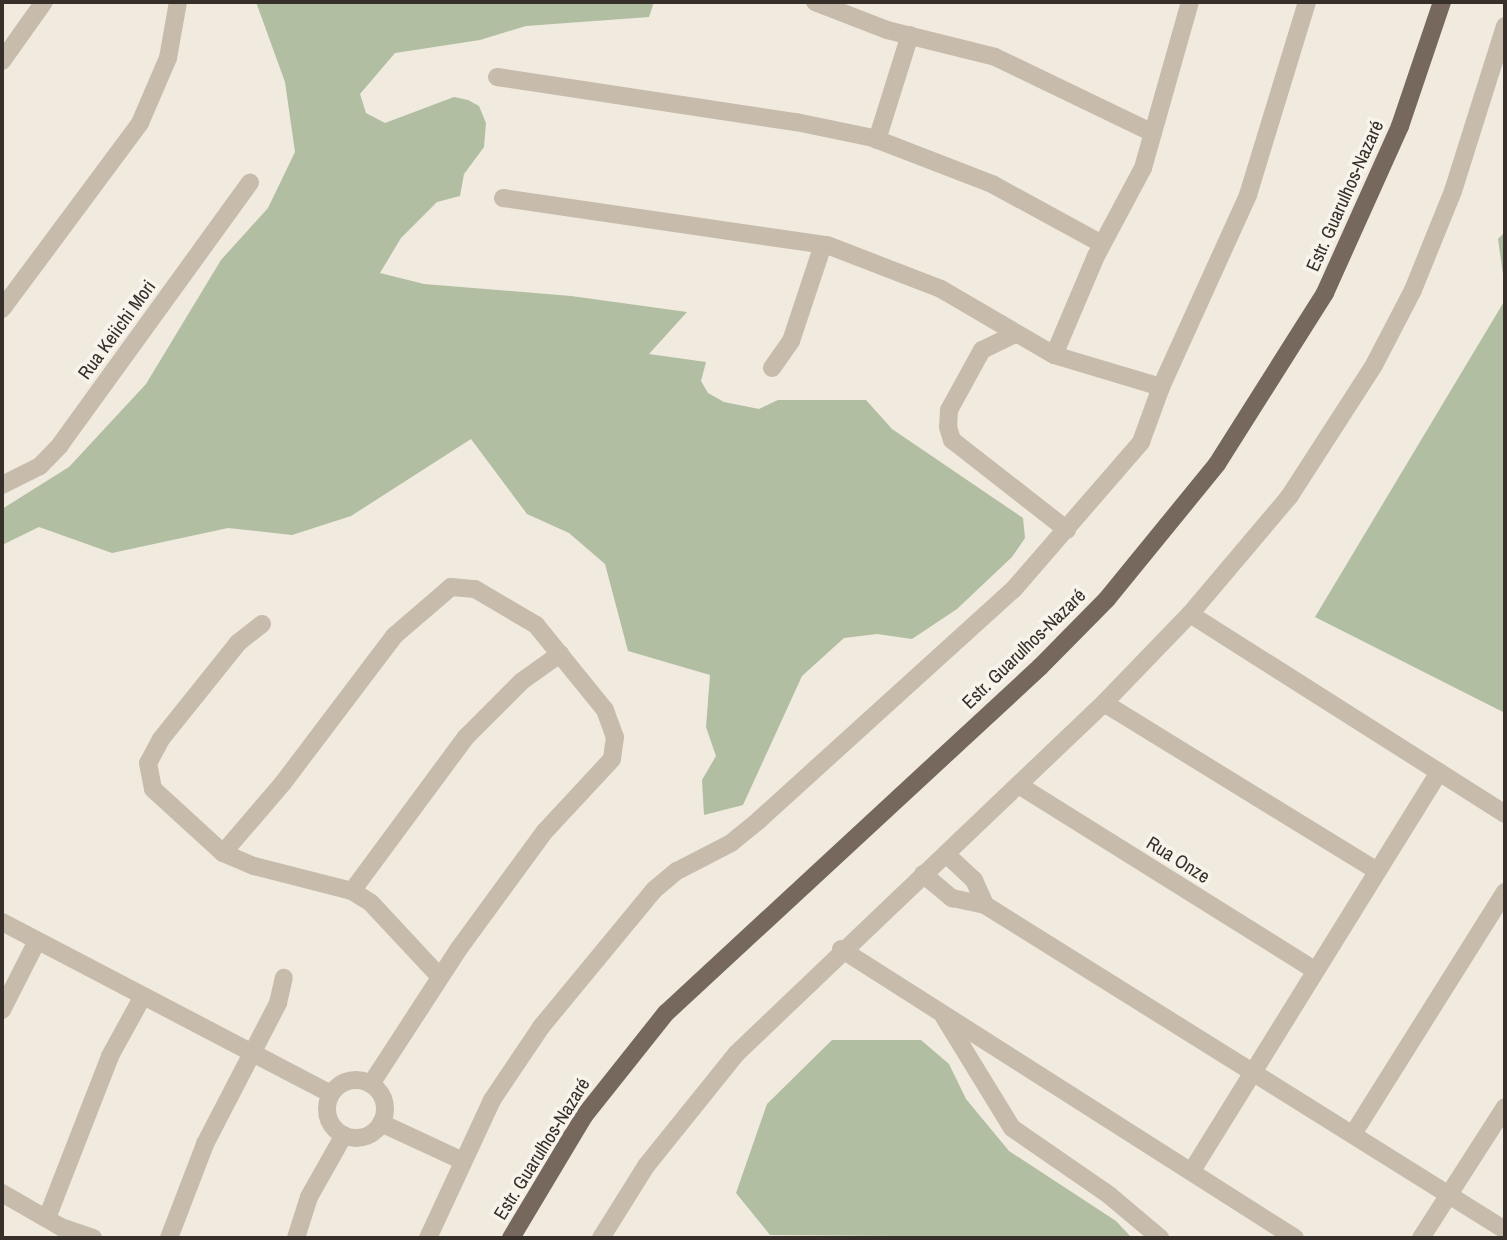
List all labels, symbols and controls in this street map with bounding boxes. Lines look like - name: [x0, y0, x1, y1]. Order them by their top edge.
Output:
- street label: Estr. Guarulhos-Nazaré: [1301, 117, 1389, 275]
- street label: Rua Keiichi Mori: [73, 276, 161, 384]
- street label: Estr. Guarulhos-Nazaré: [958, 584, 1090, 714]
- street label: Rua Onze: [1142, 832, 1214, 888]
- street label: Estr. Guarulhos-Nazaré: [489, 1074, 595, 1224]

